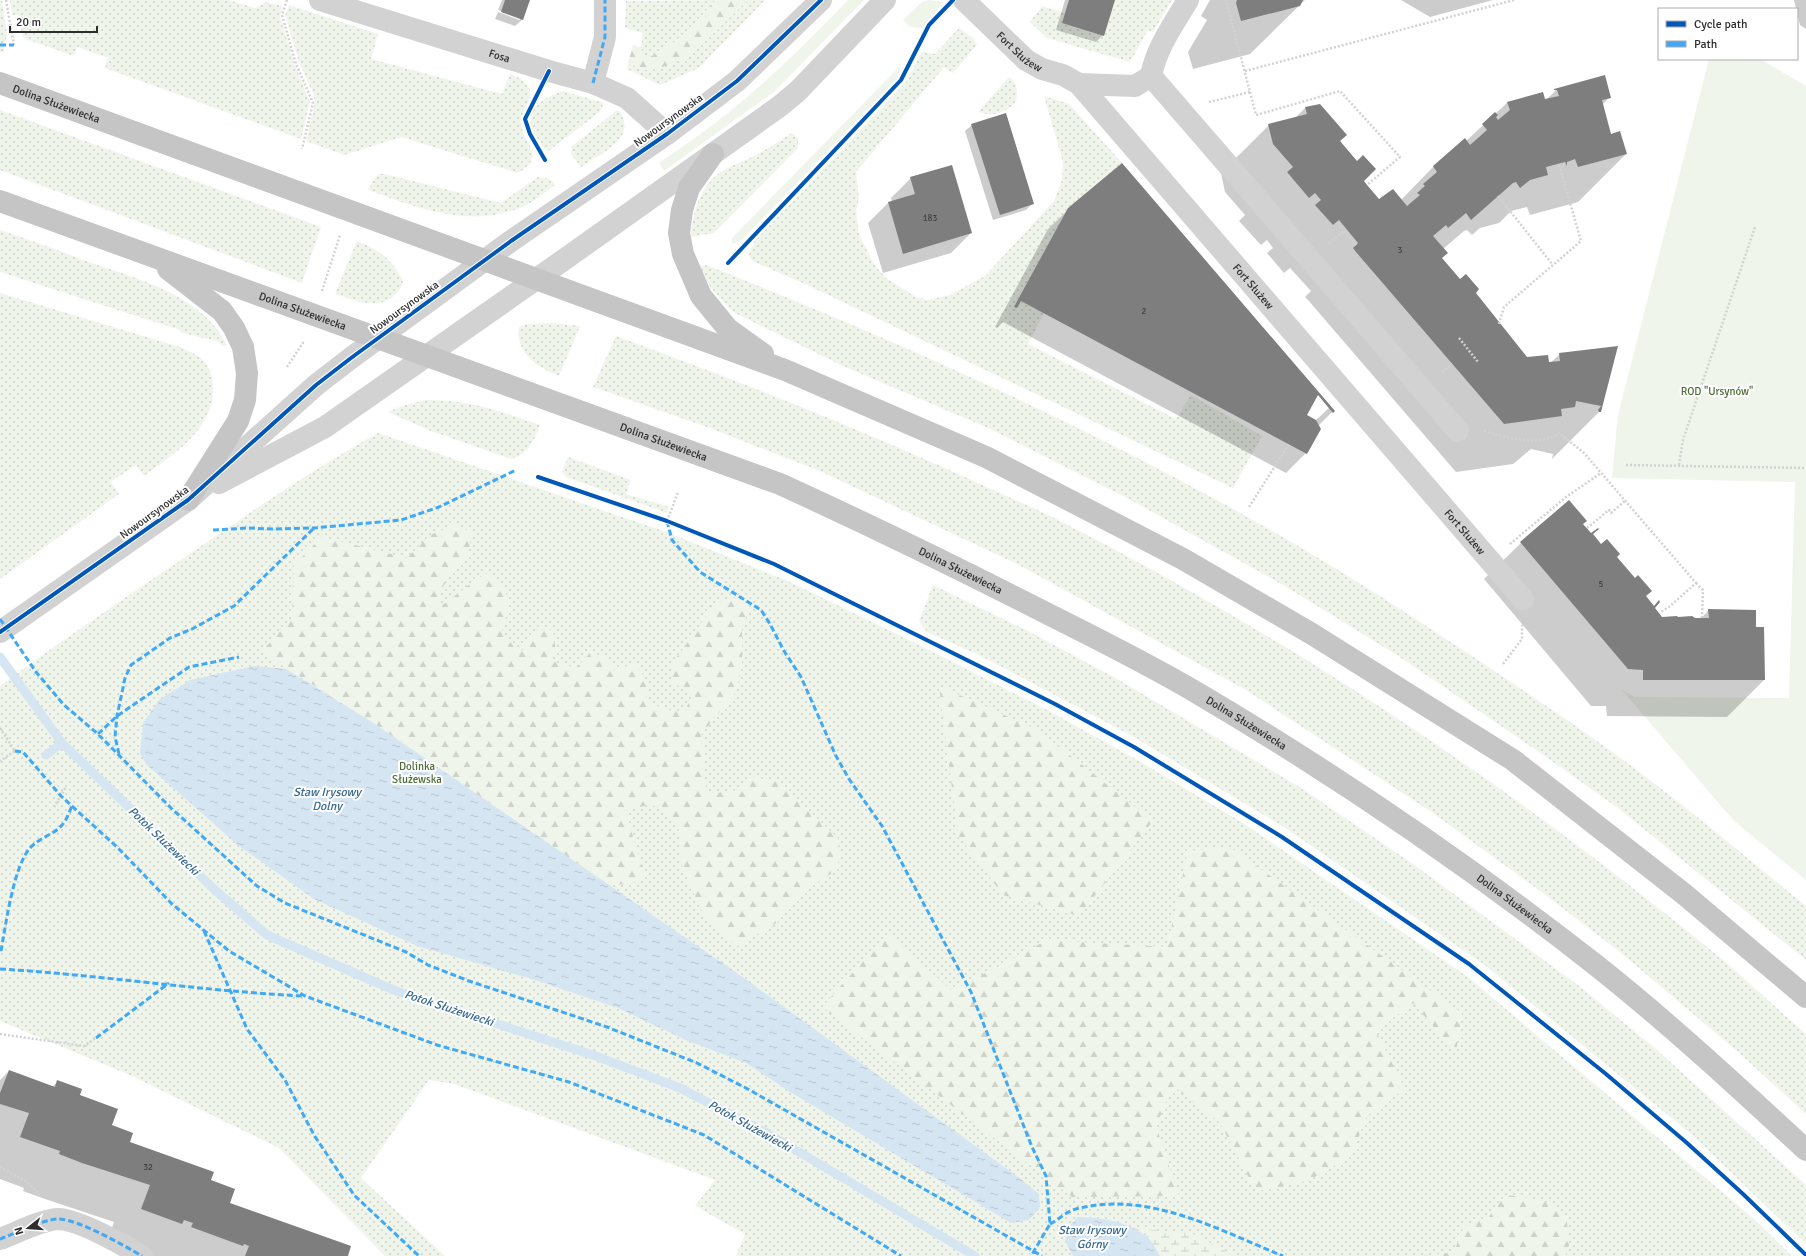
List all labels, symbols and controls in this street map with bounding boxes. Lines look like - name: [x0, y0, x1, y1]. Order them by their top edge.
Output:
- scale bar: [10, 8, 97, 34]
- legend: [1658, 8, 1798, 60]
- text: 20 m: [16, 15, 41, 30]
- text: Cycle path: [1694, 17, 1747, 32]
- street label: Fort Służew: [994, 29, 1044, 75]
- text: Path: [1694, 37, 1717, 52]
- street label: Fosa: [487, 47, 512, 66]
- street label: Dolina Służewiecka: [11, 82, 102, 126]
- street label: Nowoursynowska: [631, 91, 706, 150]
- house number: 183: [923, 213, 937, 224]
- house number: 3: [1398, 245, 1403, 256]
- street label: Fort Służew: [1230, 261, 1276, 312]
- street label: Nowoursynowska: [367, 278, 442, 337]
- street label: Dolina Służewiecka: [257, 290, 348, 333]
- house number: 2: [1142, 306, 1147, 317]
- park label: ROD "Ursynów": [1681, 385, 1753, 398]
- street label: Dolina Służewiecka: [618, 420, 709, 464]
- street label: Nowoursynowska: [117, 483, 192, 542]
- street label: Fort Służew: [1442, 507, 1488, 557]
- street label: Dolina Służewiecka: [916, 544, 1005, 597]
- house number: 5: [1599, 579, 1604, 590]
- street label: Dolina Służewiecka: [1204, 694, 1289, 753]
- park label: Dolinka Służewska: [392, 760, 442, 786]
- water label: Staw Irysowy Dolny: [293, 785, 362, 814]
- water label: Potok Służewiecki: [125, 804, 203, 880]
- street label: Dolina Służewiecka: [1474, 872, 1556, 937]
- water label: Potok Służewiecki: [402, 987, 497, 1030]
- water label: Potok Służewiecki: [706, 1097, 796, 1156]
- house number: 32: [143, 1162, 153, 1173]
- north arrow: [8, 1208, 48, 1248]
- water label: Staw Irysowy Górny: [1058, 1223, 1127, 1252]
- text: N: [12, 1225, 26, 1236]

